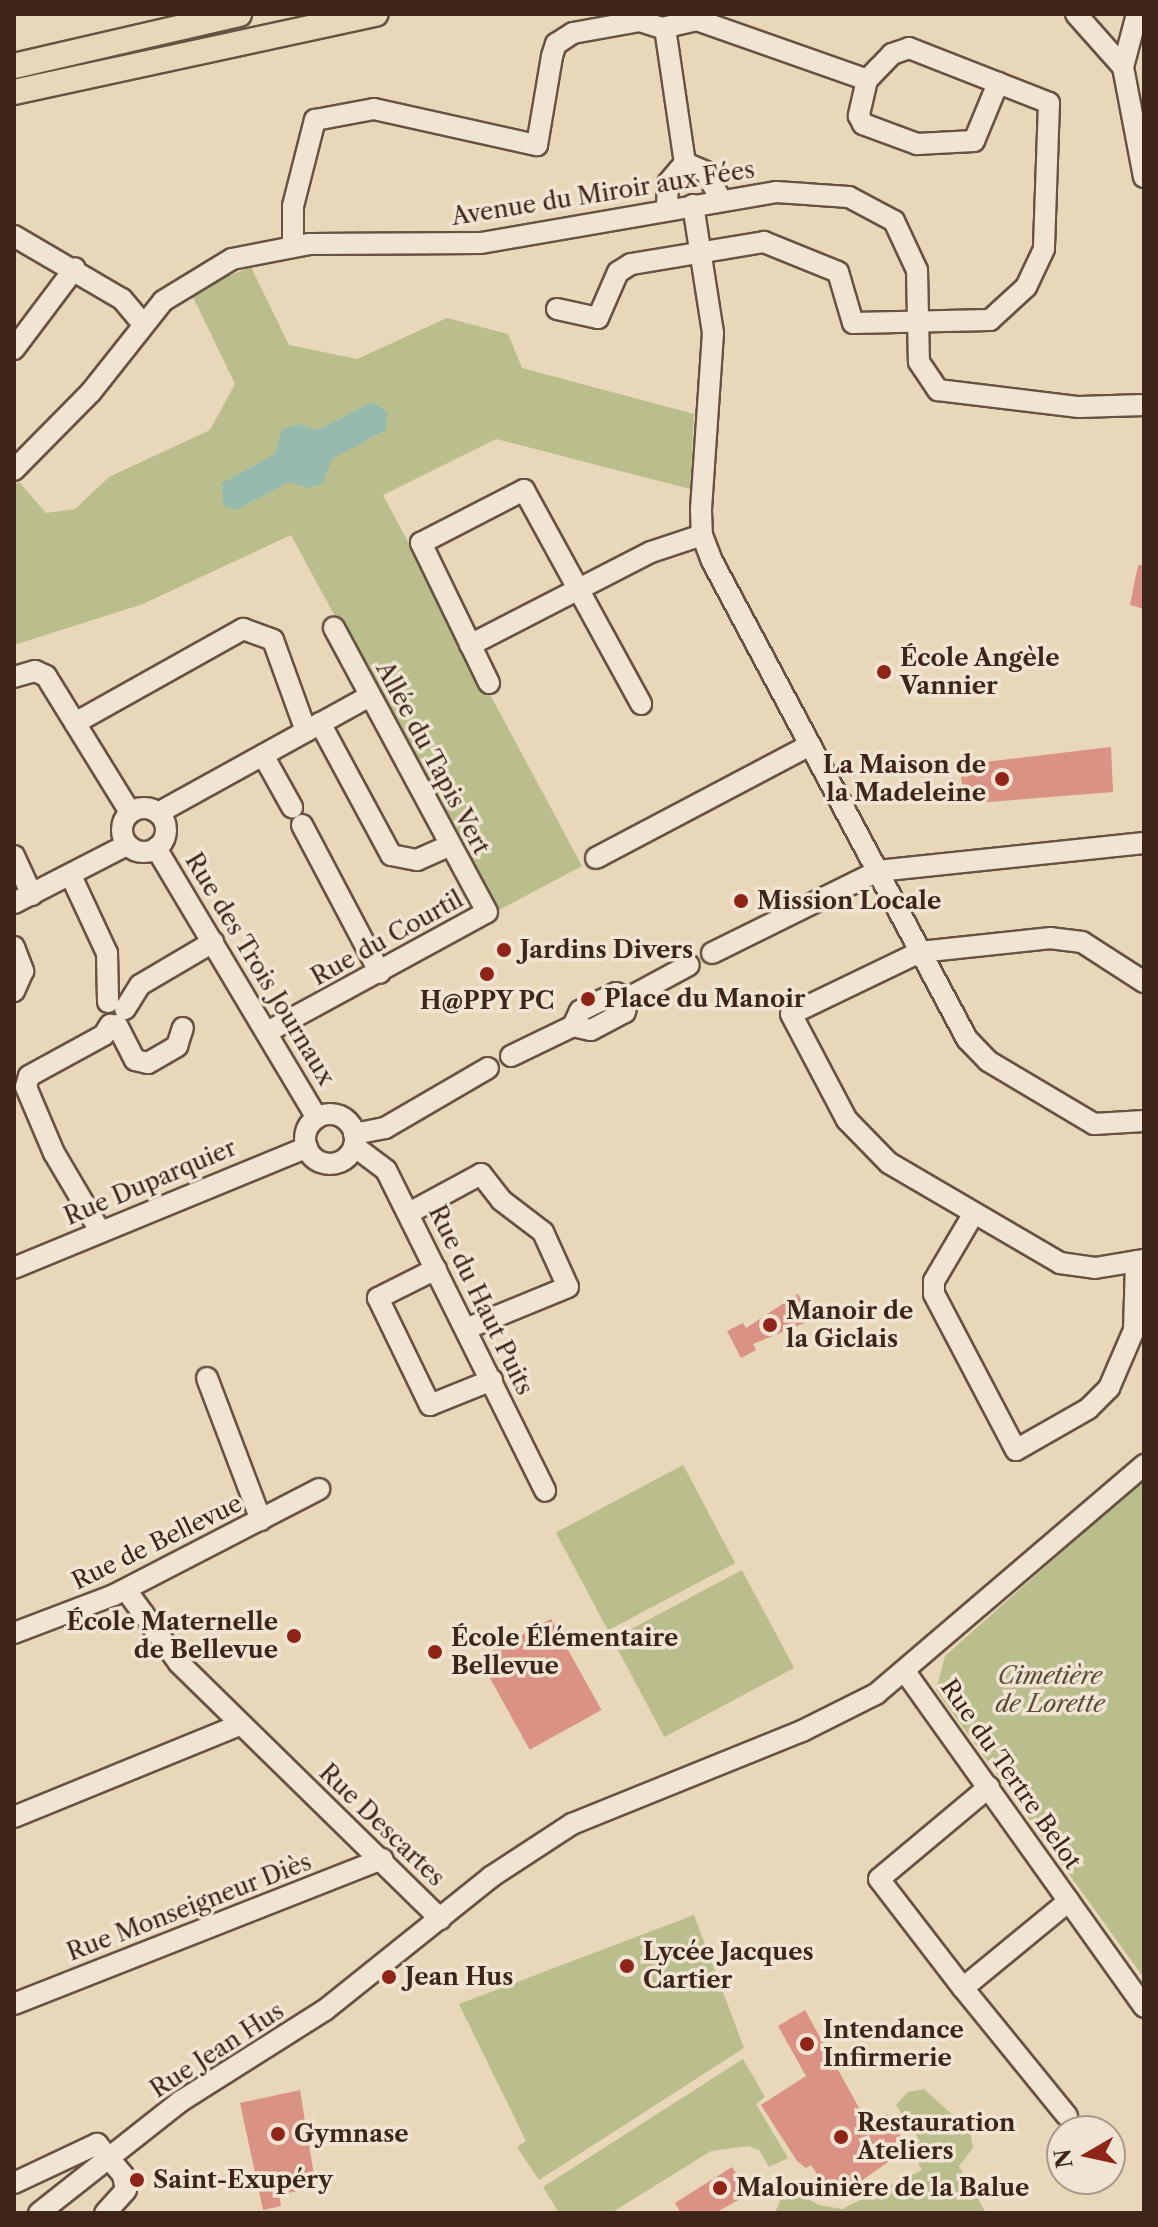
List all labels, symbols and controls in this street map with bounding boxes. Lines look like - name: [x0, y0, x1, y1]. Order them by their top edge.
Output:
- street label: Avenue du Miroir aux Fées: [449, 155, 757, 231]
- place label: École Angèle Vannier: [900, 644, 1060, 700]
- street label: Allée du Tapis Vert: [370, 656, 496, 860]
- marker: École Angèle Vannier: [875, 663, 893, 681]
- place label: La Maison de la Madeleine: [823, 751, 986, 807]
- marker: La Maison de la Madeleine: [993, 770, 1011, 788]
- street label: Rue des Trois Journaux: [179, 847, 341, 1091]
- street label: Rue du Courtil: [306, 884, 468, 992]
- place label: Mission Locale: [757, 887, 941, 915]
- marker: Mission Locale: [732, 892, 750, 910]
- place label: Jardins Divers: [520, 936, 693, 964]
- marker: Jardins Divers: [495, 941, 513, 959]
- marker: H@PPY PC: [478, 965, 496, 983]
- place label: Place du Manoir: [604, 985, 806, 1013]
- place label: H@PPY PC: [419, 987, 555, 1015]
- marker: Place du Manoir: [579, 990, 597, 1008]
- street label: Rue Duparquier: [60, 1133, 240, 1231]
- street label: Rue du Haut Puits: [423, 1200, 539, 1400]
- place label: Manoir de la Giclais: [786, 1297, 914, 1353]
- marker: Manoir de la Giclais: [761, 1316, 779, 1334]
- street label: Rue de Bellevue: [67, 1488, 247, 1596]
- place label: École Maternelle de Bellevue: [66, 1608, 278, 1664]
- place label: École Élémentaire Bellevue: [451, 1624, 678, 1680]
- marker: École Maternelle de Bellevue: [285, 1627, 303, 1645]
- marker: École Élémentaire Bellevue: [426, 1643, 444, 1661]
- park label: Cimetière de Lorette: [995, 1662, 1105, 1718]
- street label: Rue du Tertre Belot: [934, 1673, 1088, 1875]
- street label: Rue Descartes: [313, 1758, 451, 1892]
- street label: Rue Monseigneur Diès: [63, 1847, 315, 1967]
- place label: Lycée Jacques Cartier: [643, 1938, 814, 1994]
- marker: Lycée Jacques Cartier: [618, 1957, 636, 1975]
- place label: Jean Hus: [405, 1963, 513, 1991]
- marker: Jean Hus: [380, 1968, 398, 1986]
- street label: Rue Jean Hus: [145, 1996, 289, 2104]
- place label: Intendance Infirmerie: [823, 2016, 964, 2072]
- marker: Intendance Infirmerie: [798, 2035, 816, 2053]
- place label: Restauration Ateliers: [857, 2109, 1015, 2165]
- north arrow: [1046, 2115, 1126, 2195]
- place label: Gymnase: [294, 2120, 409, 2148]
- marker: Gymnase: [269, 2125, 287, 2143]
- marker: Restauration Ateliers: [832, 2128, 850, 2146]
- text: N: [1049, 2147, 1079, 2170]
- place label: Saint-Exupéry: [153, 2166, 333, 2194]
- marker: Saint-Exupéry: [128, 2171, 146, 2189]
- place label: Malouinière de la Balue: [736, 2174, 1030, 2202]
- marker: Malouinière de la Balue: [711, 2179, 729, 2197]

